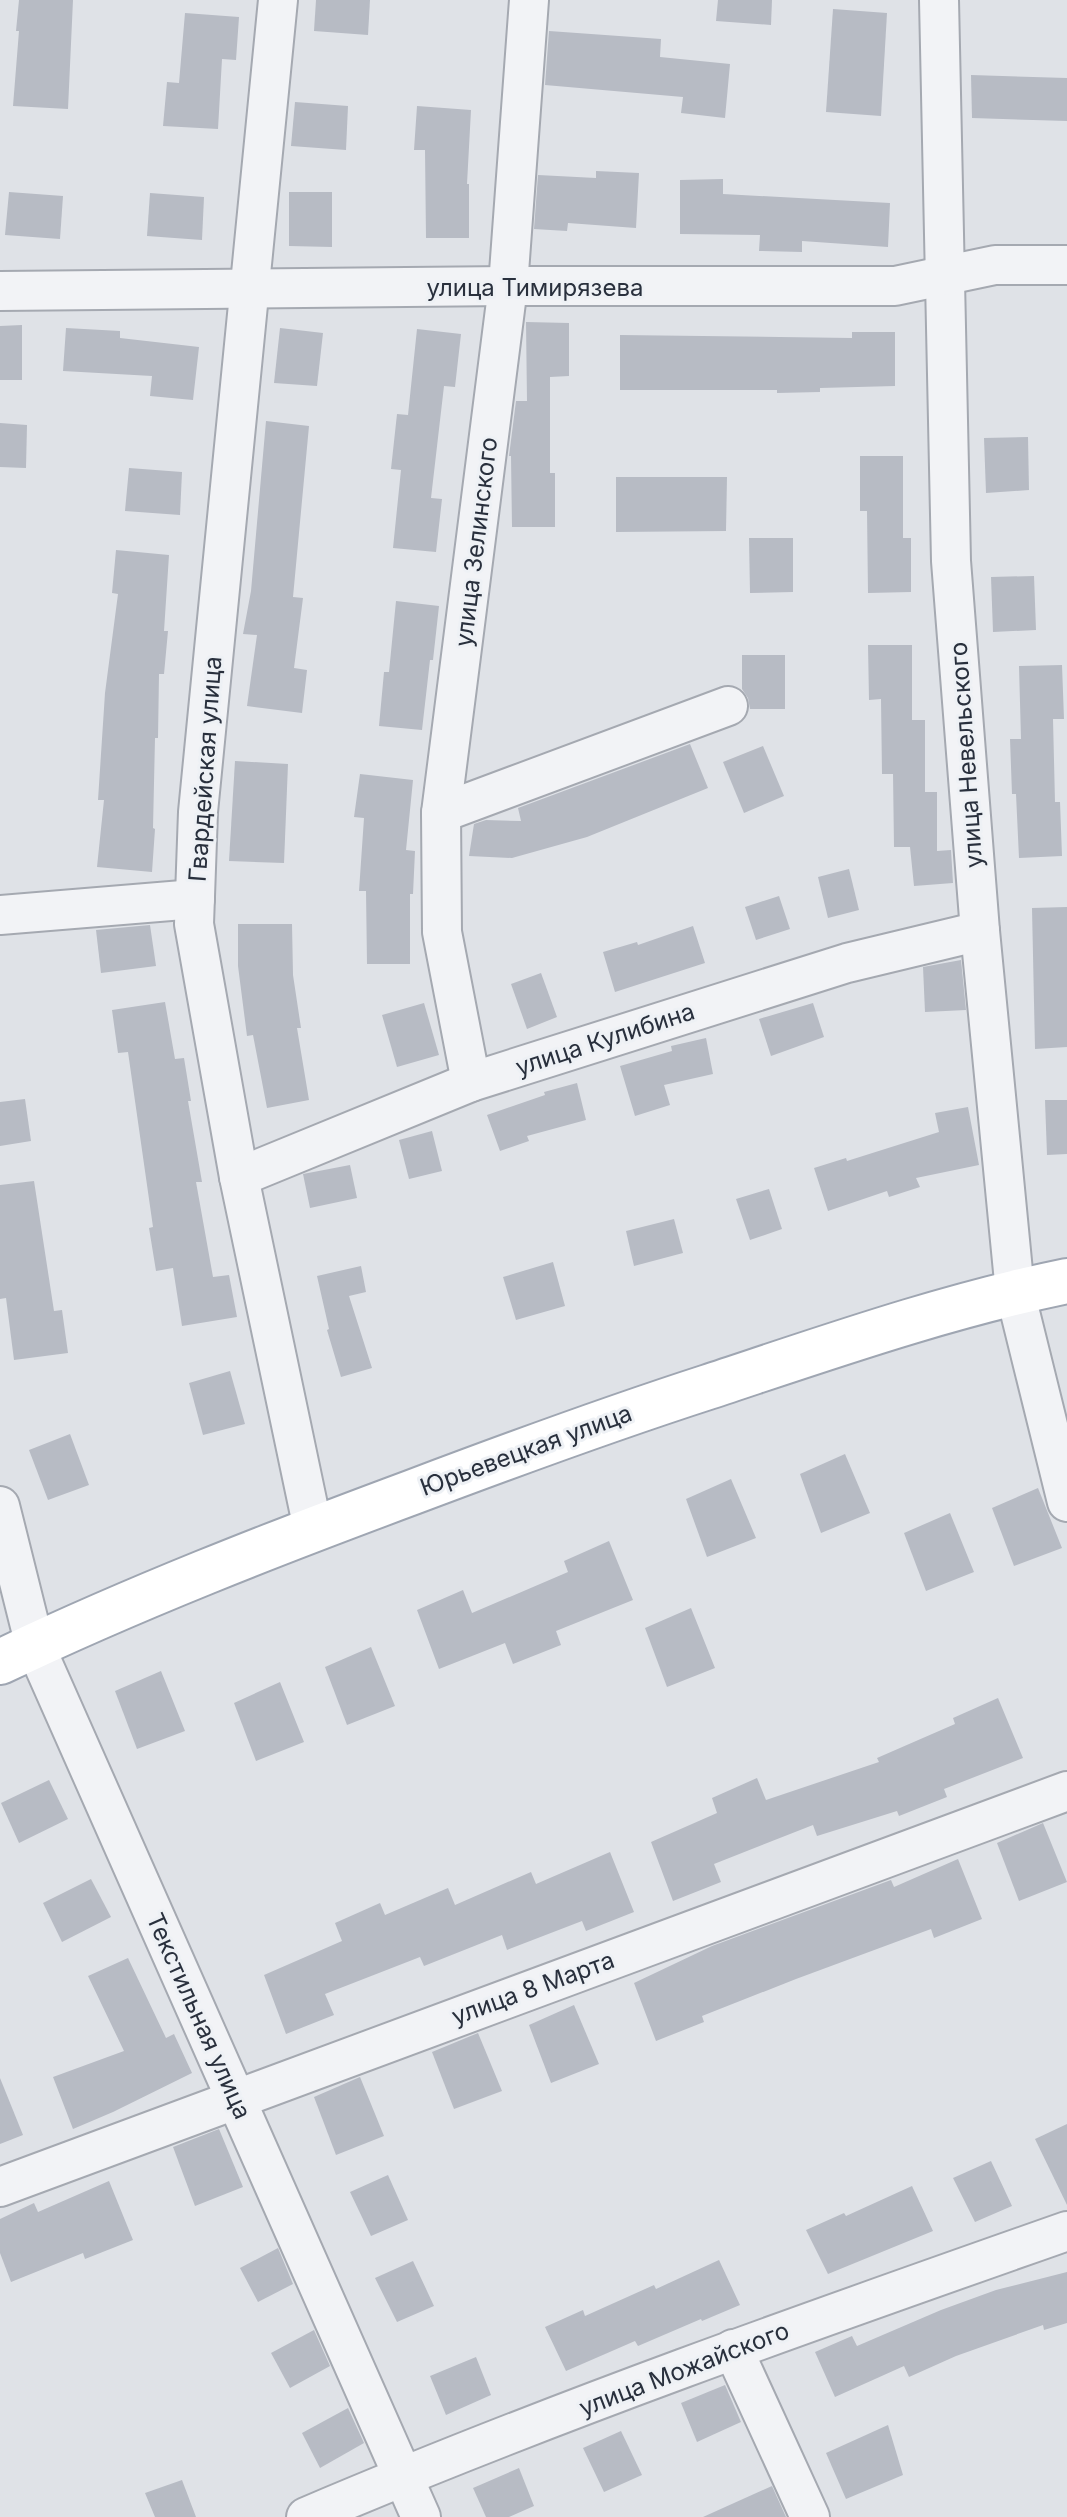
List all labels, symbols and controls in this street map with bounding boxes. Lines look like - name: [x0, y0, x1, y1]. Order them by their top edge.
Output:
- street label: улица Тимирязева: [427, 273, 643, 302]
- street label: улица Зелинского: [449, 436, 503, 648]
- street label: улица Невельского: [944, 641, 988, 869]
- street label: Гвардейская улица: [183, 655, 227, 883]
- street label: улица Кулибина: [512, 996, 698, 1082]
- street label: Юрьевецкая улица: [416, 1398, 636, 1502]
- street label: Текстильная улица: [140, 1908, 258, 2124]
- street label: улица 8 Марта: [448, 1945, 618, 2031]
- street label: улица Можайского: [575, 2316, 793, 2422]

